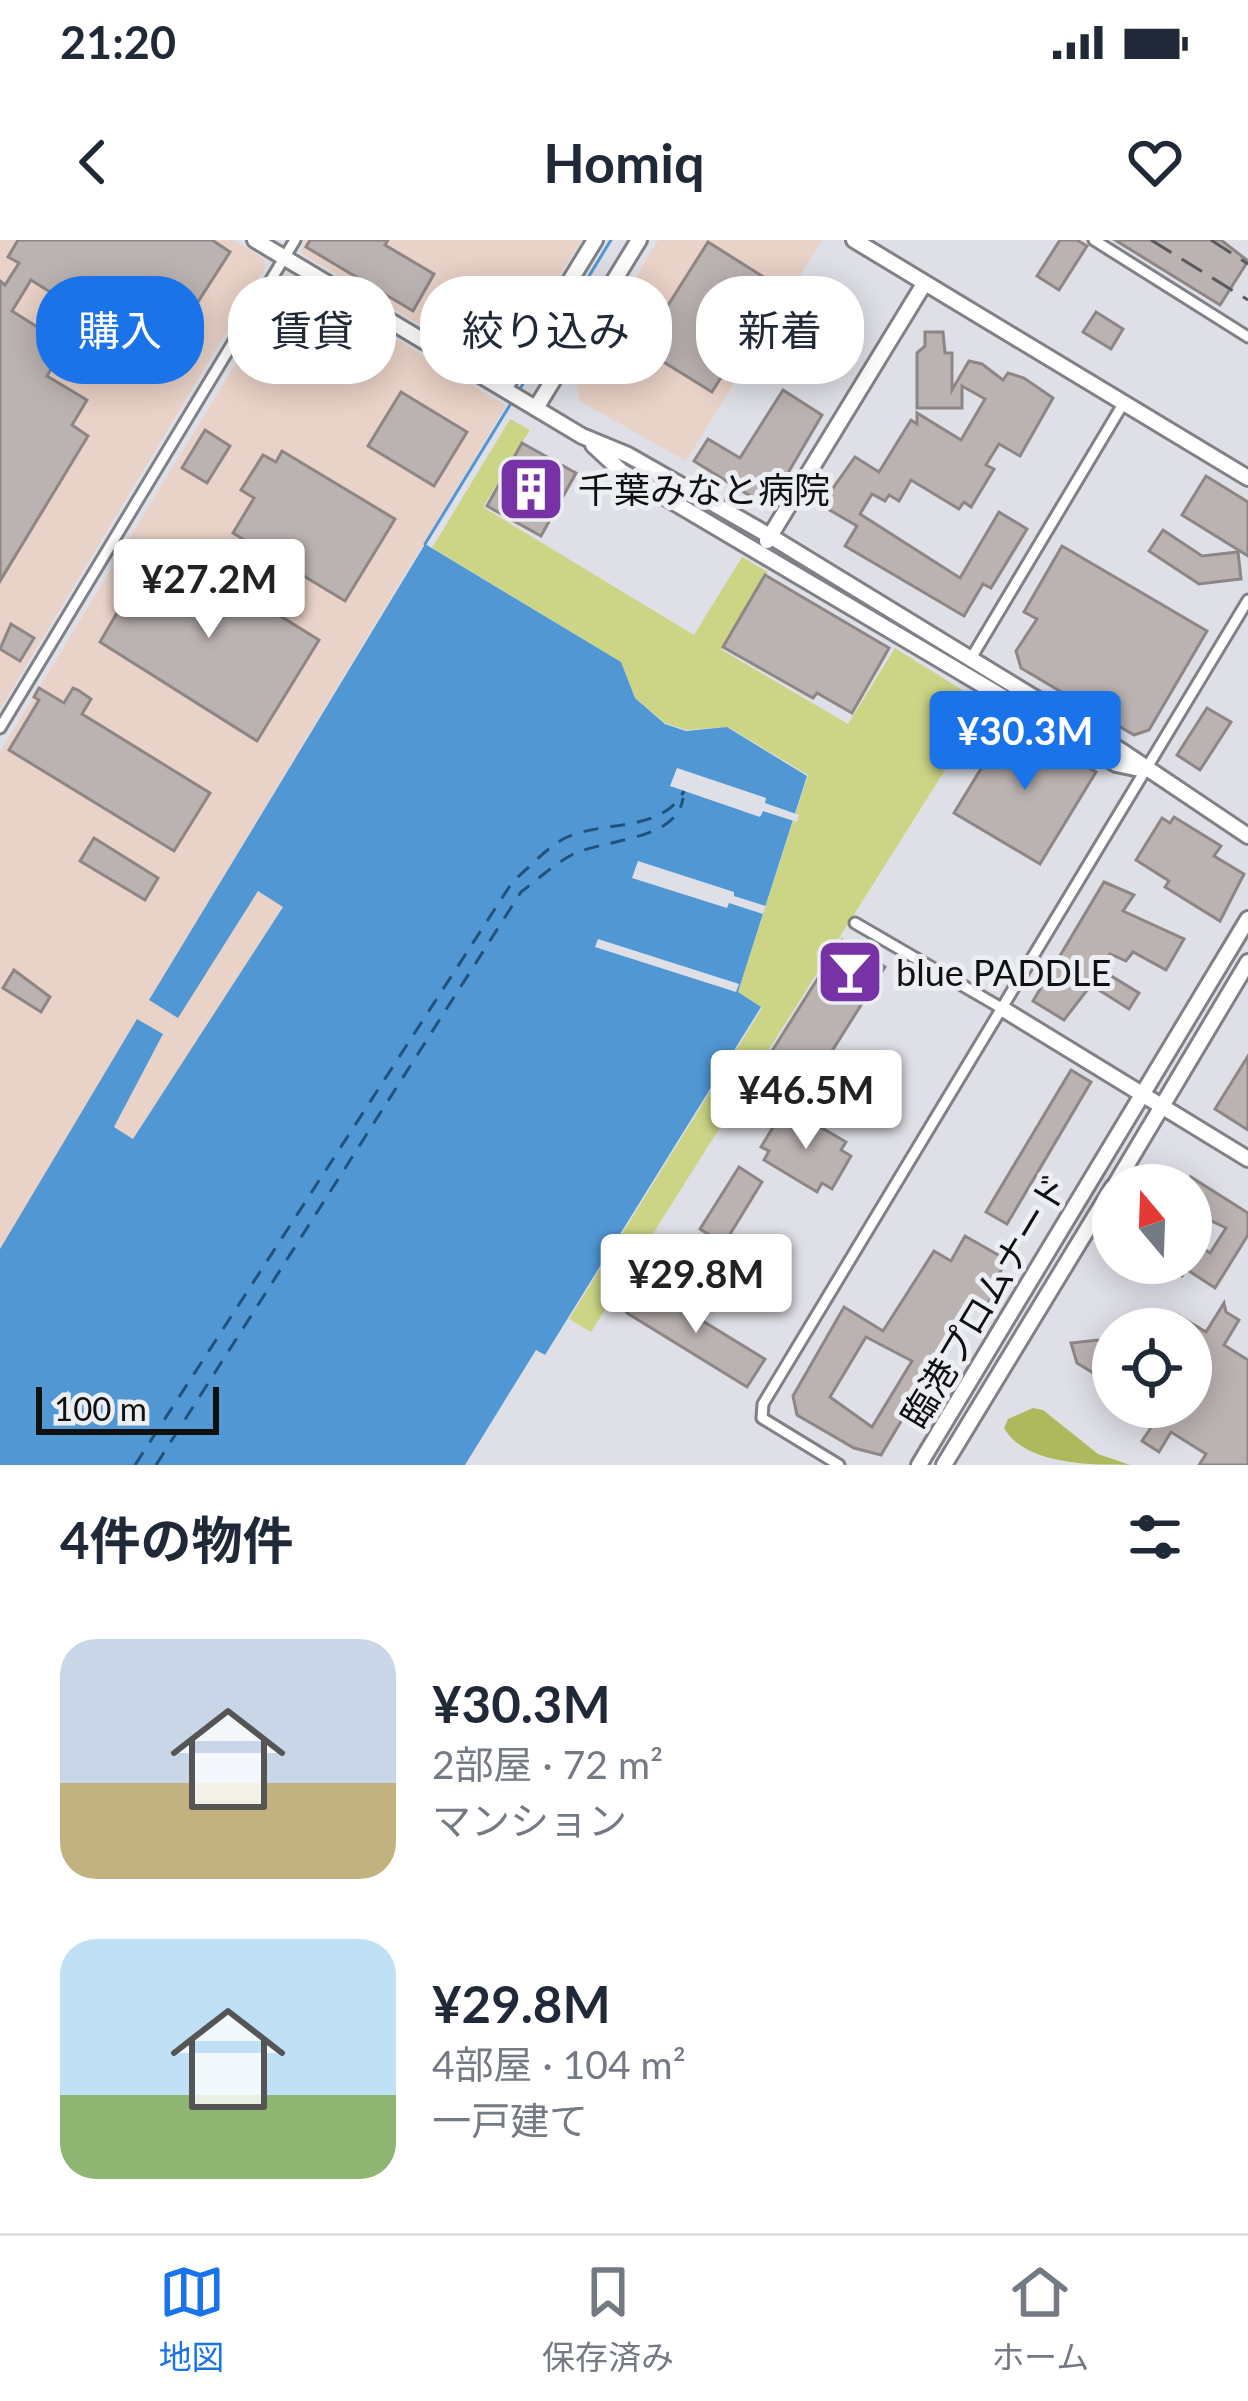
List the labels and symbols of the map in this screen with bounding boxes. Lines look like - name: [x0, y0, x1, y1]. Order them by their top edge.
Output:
- building icon: 千葉みなと病院: [496, 454, 566, 524]
- place label: 千葉みなと病院: [578, 467, 830, 511]
- pin: ¥27.2M: [111, 539, 307, 641]
- pin: ¥30.3M: [927, 691, 1123, 793]
- bar icon: blue PADDLE: [815, 937, 885, 1007]
- place label: blue PADDLE: [896, 950, 1111, 994]
- pin: ¥46.5M: [708, 1050, 904, 1152]
- north arrow: [1092, 1164, 1212, 1284]
- street label: 臨港プロムナード: [891, 1165, 1077, 1435]
- pin: ¥29.8M: [598, 1234, 794, 1336]
- scale bar: [36, 1381, 219, 1434]

